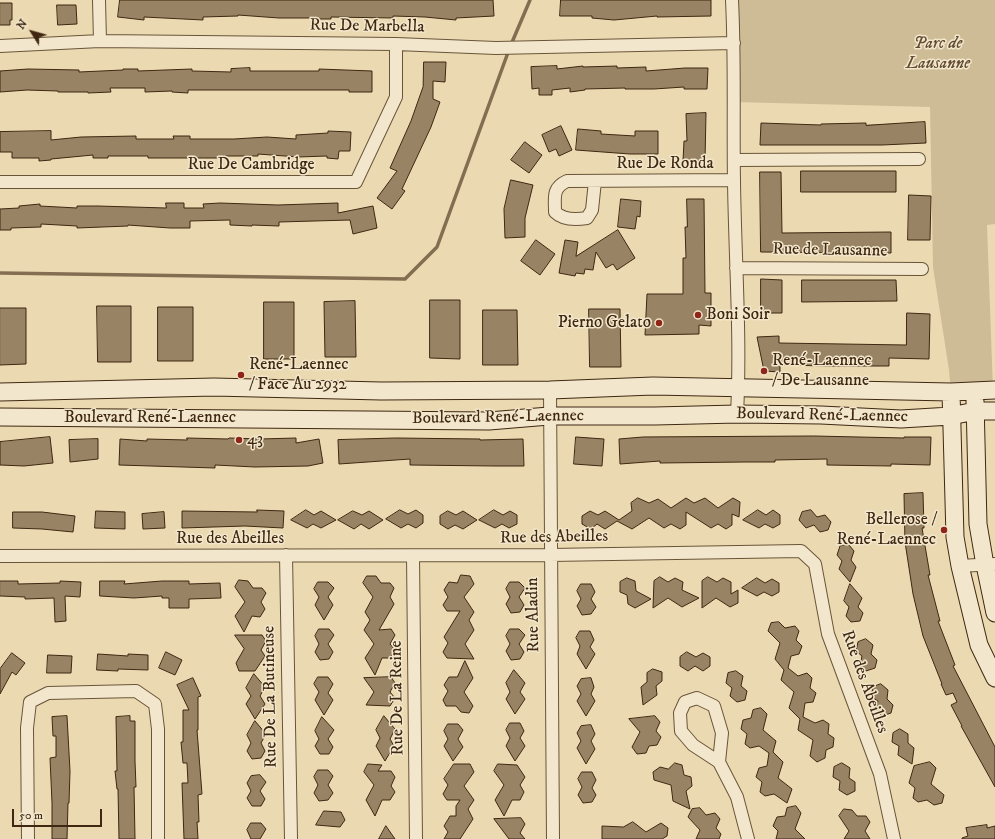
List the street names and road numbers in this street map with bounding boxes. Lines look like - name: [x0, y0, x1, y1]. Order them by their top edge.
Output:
- street label: Rue De Marbella: [309, 16, 425, 38]
- street label: Rue De Ronda: [616, 154, 714, 174]
- street label: Rue De Cambridge: [187, 155, 315, 175]
- street label: Rue de Lausanne: [772, 240, 888, 262]
- street label: Boulevard René-Laennec: [736, 404, 908, 428]
- street label: Boulevard René-Laennec: [412, 406, 584, 430]
- street label: Boulevard René-Laennec: [64, 408, 236, 428]
- street label: Rue des Abeilles: [500, 527, 608, 549]
- street label: Rue des Abeilles: [176, 529, 284, 549]
- street label: Rue Aladin: [523, 577, 545, 653]
- street label: Rue De La Butineuse: [260, 626, 282, 768]
- street label: Rue des Abeilles: [836, 628, 892, 736]
- street label: Rue De La Reine: [387, 640, 409, 756]

